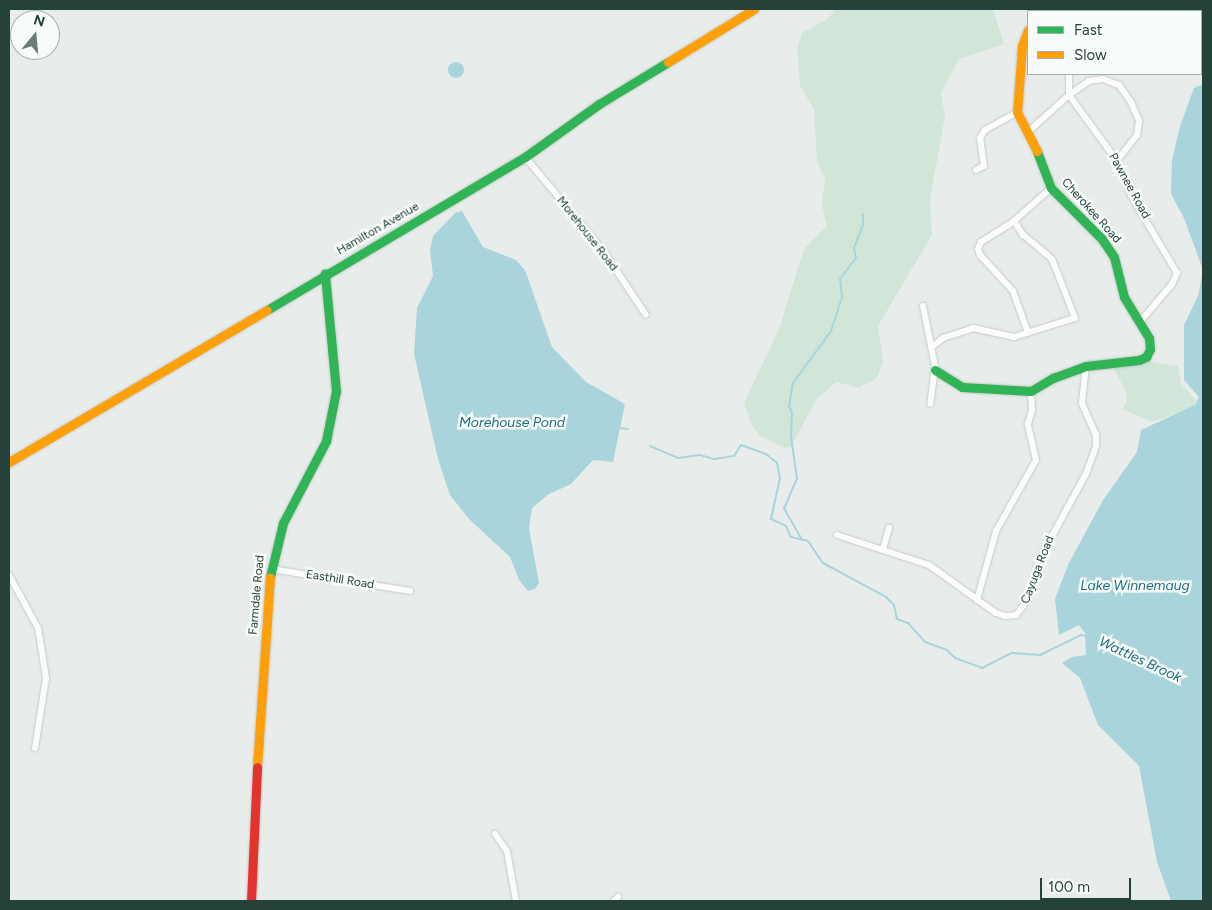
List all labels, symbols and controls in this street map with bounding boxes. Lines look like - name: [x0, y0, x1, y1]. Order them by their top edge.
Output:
- north arrow: [10, 10, 60, 60]
- legend: [1027, 10, 1202, 75]
- text: N: [32, 11, 47, 31]
- text: Fast: [1074, 21, 1102, 39]
- text: Slow: [1074, 46, 1107, 64]
- street label: Pawnee Road: [1105, 151, 1153, 221]
- street label: Cherokee Road: [1058, 176, 1124, 246]
- street label: Morehouse Road: [553, 194, 621, 274]
- street label: Hamilton Avenue: [334, 200, 422, 258]
- water label: Morehouse Pond: [459, 415, 565, 431]
- street label: Cayuga Road: [1018, 534, 1058, 606]
- street label: Farmdale Road: [246, 555, 268, 635]
- street label: Easthill Road: [305, 568, 375, 592]
- water label: Lake Winnemaug: [1080, 578, 1190, 594]
- water label: Wattles Brook: [1096, 634, 1184, 686]
- scale bar: [1042, 868, 1133, 900]
- text: 100 m: [1048, 878, 1090, 896]

